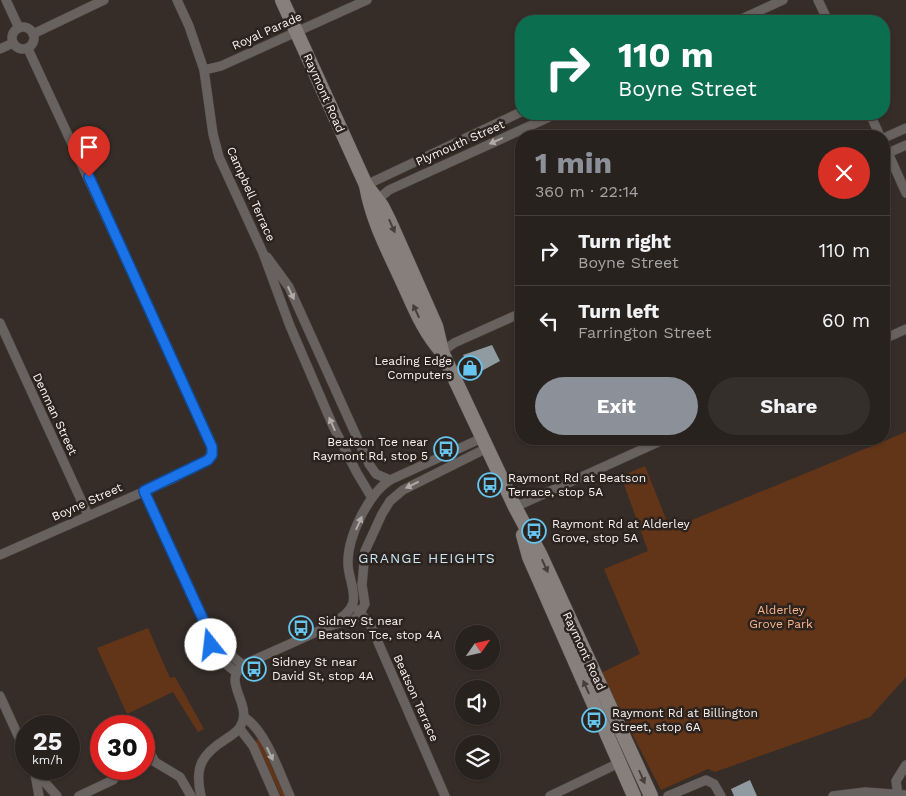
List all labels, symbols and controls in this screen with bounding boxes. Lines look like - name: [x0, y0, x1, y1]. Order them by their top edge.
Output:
- street label: Royal Parade: [230, 9, 304, 53]
- text: 110 m: [618, 34, 714, 76]
- icon: right: [535, 35, 600, 100]
- street label: Raymont Road: [300, 51, 348, 135]
- text: Boyne Street: [618, 76, 757, 101]
- street label: Plymouth Street: [413, 117, 507, 169]
- pin: [68, 126, 110, 177]
- icon: arrive: [75, 133, 103, 161]
- one-way arrow: [489, 137, 503, 145]
- street label: Campbell Terrace: [224, 145, 278, 244]
- text: 1 min: [535, 145, 612, 180]
- button: close: [818, 147, 870, 199]
- text: 360 m · 22:14: [535, 182, 639, 201]
- one-way arrow: [388, 219, 396, 233]
- text: Turn right: [578, 230, 671, 253]
- icon: right: [535, 237, 563, 265]
- text: 110 m: [819, 239, 870, 262]
- text: Boyne Street: [578, 253, 679, 272]
- one-way arrow: [288, 286, 296, 300]
- text: Turn left: [578, 300, 659, 323]
- one-way arrow: [412, 304, 420, 318]
- icon: left: [535, 307, 563, 335]
- text: 60 m: [822, 309, 870, 332]
- text: Farrington Street: [578, 323, 712, 342]
- place label: Leading Edge Computers: [374, 354, 452, 382]
- shop icon: Leading Edge Computers: [457, 355, 483, 381]
- street label: Denman Street: [30, 371, 80, 457]
- button: Exit: [535, 377, 698, 435]
- button: Share: [708, 377, 870, 435]
- one-way arrow: [328, 417, 336, 431]
- place label: Beatson Tce near Raymont Rd, stop 5: [313, 435, 428, 463]
- bus stop icon: Beatson Tce near Raymont Rd, stop 5: [433, 436, 459, 462]
- place label: Raymont Rd at Beatson Terrace, stop 5A: [508, 471, 646, 499]
- bus stop icon: Raymont Rd at Beatson Terrace, stop 5A: [477, 472, 503, 498]
- street label: Boyne Street: [50, 480, 124, 524]
- one-way arrow: [405, 482, 419, 490]
- one-way arrow: [354, 516, 363, 531]
- place label: Raymont Rd at Alderley Grove, stop 5A: [552, 517, 691, 545]
- bus stop icon: Raymont Rd at Alderley Grove, stop 5A: [521, 518, 547, 544]
- district label: GRANGE HEIGHTS: [358, 550, 496, 566]
- one-way arrow: [542, 559, 550, 573]
- park label: Alderley Grove Park: [749, 603, 813, 631]
- street label: Raymont Road: [560, 610, 608, 692]
- place label: Sidney St near Beatson Tce, stop 4A: [318, 614, 441, 642]
- bus stop icon: Sidney St near Beatson Tce, stop 4A: [288, 615, 314, 641]
- position arrow: [184, 618, 236, 670]
- north arrow: [455, 625, 500, 670]
- map controls: [455, 625, 500, 780]
- street label: Beatson Terrace: [390, 652, 442, 744]
- place label: Sidney St near David St, stop 4A: [272, 655, 374, 683]
- bus stop icon: Sidney St near David St, stop 4A: [241, 656, 267, 682]
- button: sound: [455, 680, 500, 725]
- one-way arrow: [582, 680, 590, 694]
- place label: Raymont Rd at Billington Street, stop 6A: [612, 706, 758, 734]
- bus stop icon: Raymont Rd at Billington Street, stop 6A: [581, 707, 607, 733]
- speed limit sign: 30: [90, 715, 155, 780]
- text: 25: [33, 727, 62, 756]
- button: layers: [455, 735, 500, 780]
- one-way arrow: [267, 747, 275, 761]
- text: km/h: [32, 753, 63, 767]
- one-way arrow: [639, 770, 647, 784]

